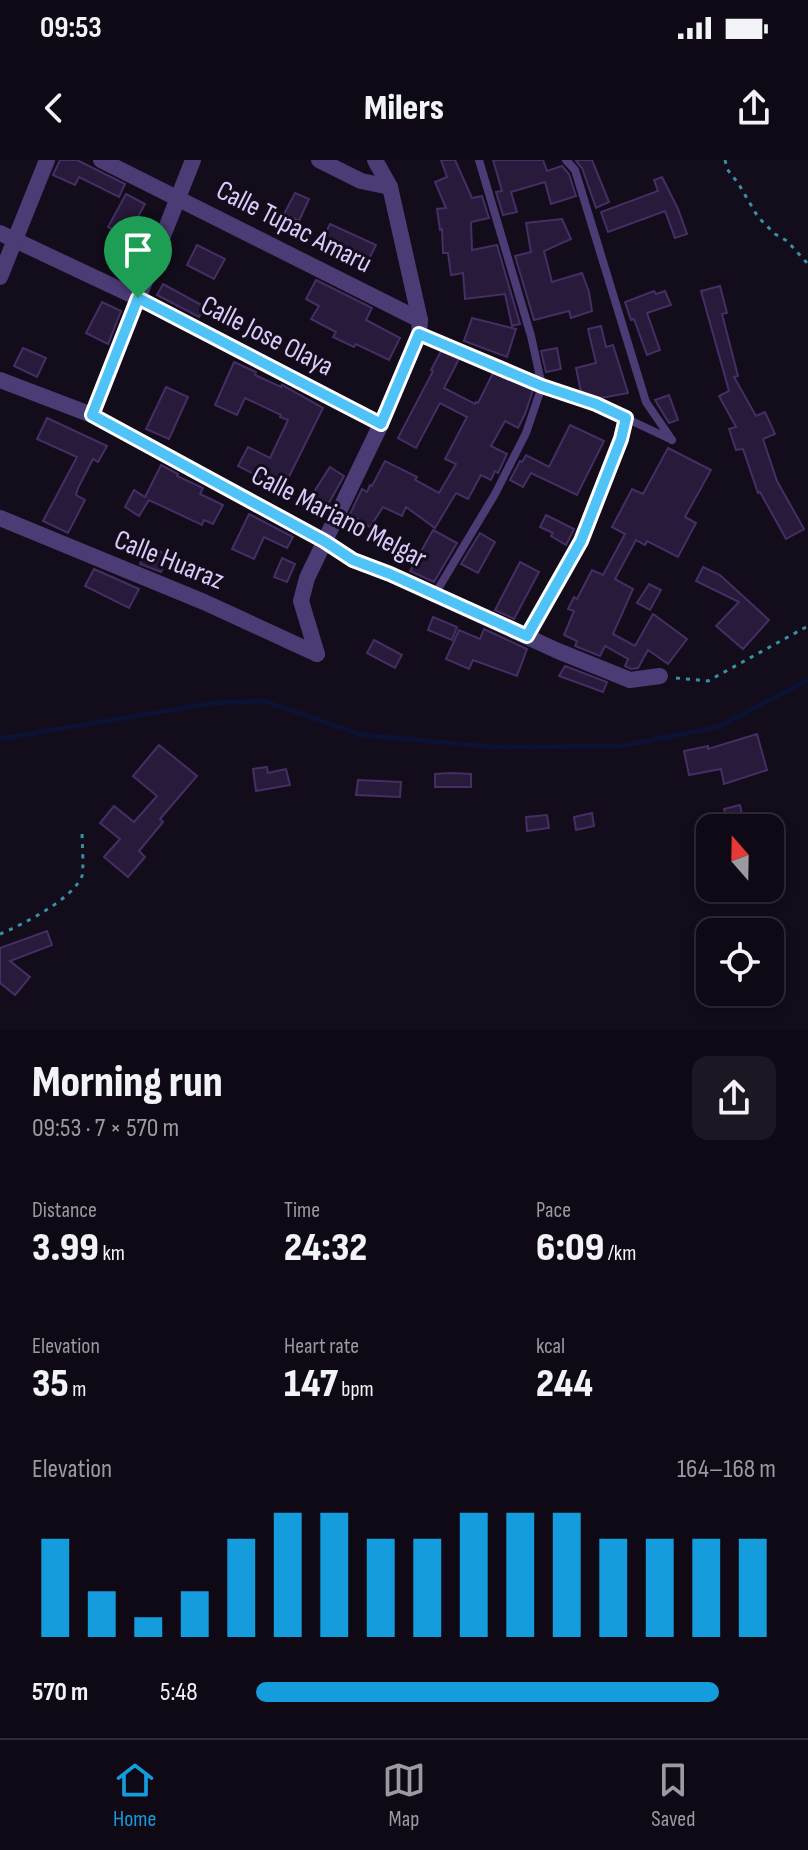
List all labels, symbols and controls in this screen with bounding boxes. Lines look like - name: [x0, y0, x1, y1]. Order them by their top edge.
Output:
- text: 09:53: [40, 10, 102, 46]
- icon: back: [32, 86, 76, 130]
- icon: share: [732, 86, 776, 130]
- text: Milers: [364, 87, 444, 130]
- street label: Calle Tupac Amaru: [211, 174, 377, 280]
- pin: [104, 216, 172, 298]
- icon: arrive: [116, 228, 160, 272]
- street label: Calle Jose Olaya: [195, 289, 339, 383]
- street label: Calle Mariano Melgar: [246, 459, 432, 575]
- street label: Calle Huaraz: [109, 523, 229, 597]
- north arrow: [696, 814, 784, 902]
- map controls: [696, 814, 784, 1006]
- button: locate: [696, 918, 784, 1006]
- text: Morning run: [32, 1056, 223, 1109]
- button: share: [692, 1056, 776, 1140]
- text: 09:53 · 7 × 570 m: [32, 1113, 179, 1144]
- text: Distance: [32, 1197, 97, 1224]
- text: Time: [284, 1197, 320, 1224]
- text: Pace: [536, 1197, 571, 1224]
- text: 3.99: [32, 1224, 99, 1272]
- text: 24:32: [284, 1224, 367, 1272]
- text: 6:09: [536, 1224, 604, 1272]
- text: km: [99, 1240, 125, 1267]
- text: /km: [604, 1240, 636, 1267]
- text: Elevation: [32, 1333, 100, 1360]
- text: Heart rate: [284, 1333, 359, 1360]
- text: kcal: [536, 1333, 565, 1360]
- text: 35: [32, 1360, 69, 1408]
- text: 147: [284, 1360, 338, 1408]
- text: 244: [536, 1360, 593, 1408]
- text: m: [69, 1376, 86, 1403]
- text: bpm: [338, 1376, 374, 1403]
- text: Elevation: [32, 1454, 112, 1485]
- text: 164–168 m: [677, 1454, 776, 1485]
- text: 570 m: [32, 1677, 88, 1708]
- text: 5:48: [160, 1677, 198, 1708]
- tab: Home: [113, 1758, 157, 1833]
- tab: Map: [382, 1758, 426, 1833]
- tab: Saved: [651, 1758, 695, 1833]

